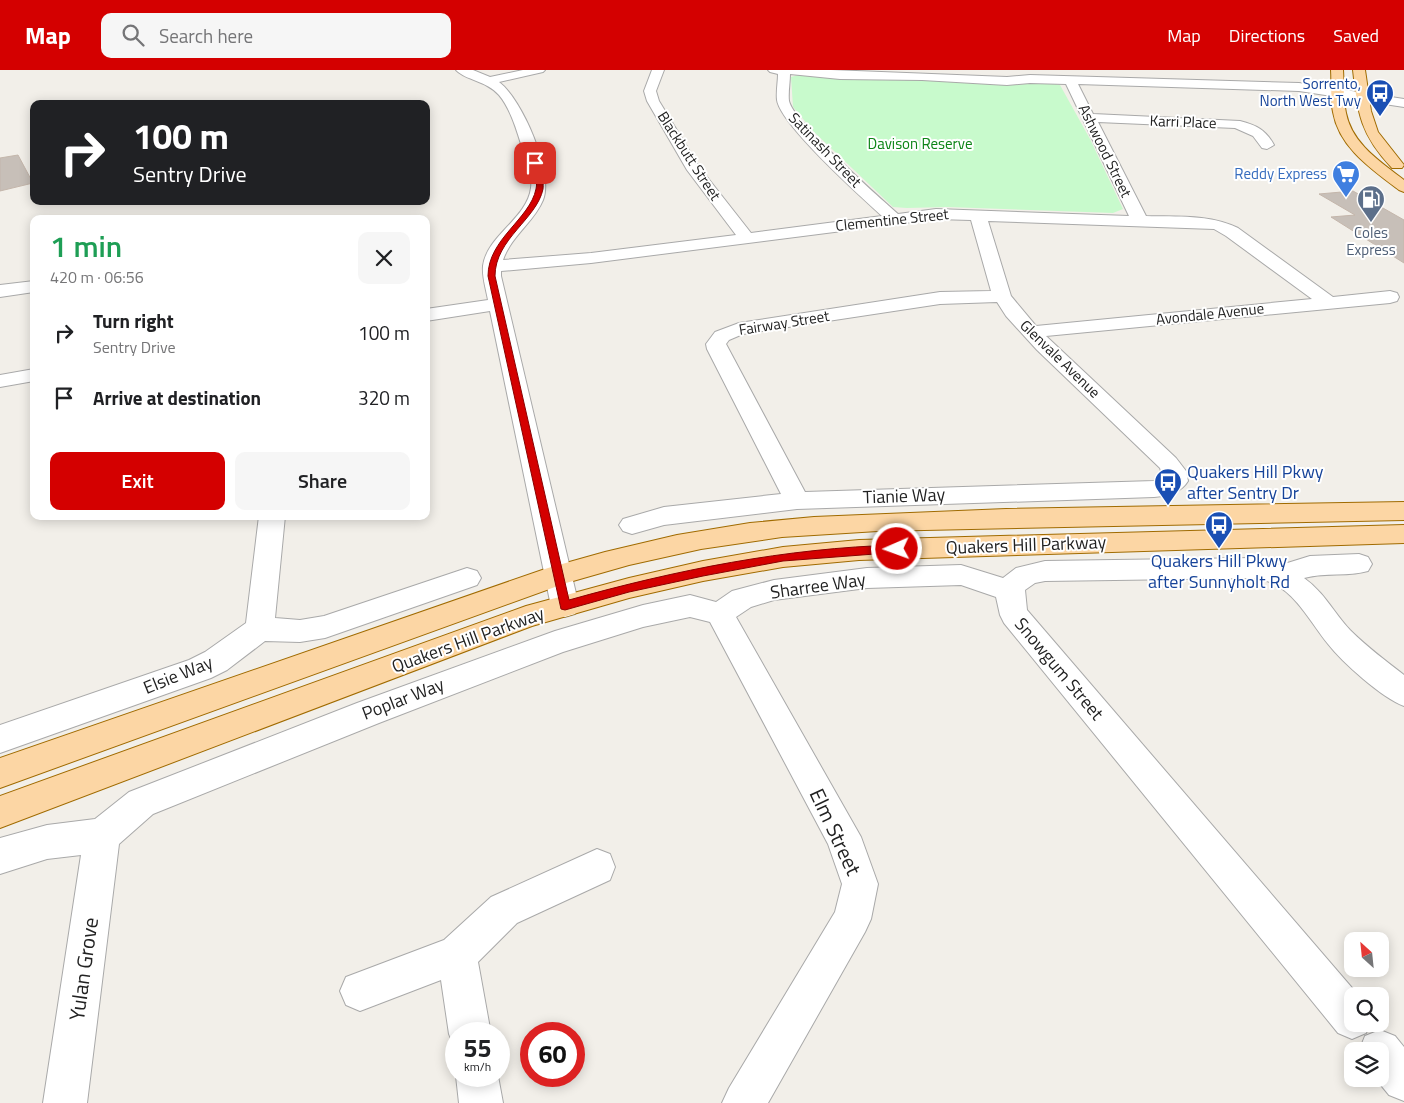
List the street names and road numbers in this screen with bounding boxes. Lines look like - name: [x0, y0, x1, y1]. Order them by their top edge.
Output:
- street label: Ashwood Street: [1073, 100, 1138, 202]
- street label: Blackbutt Street: [652, 107, 727, 206]
- street label: Satinash Street: [783, 107, 868, 193]
- street label: Karri Place: [1149, 109, 1217, 134]
- street label: Clementine Street: [834, 202, 950, 237]
- street label: Avondale Avenue: [1155, 296, 1265, 331]
- street label: Fairway Street: [737, 304, 832, 341]
- street label: Glenvale Avenue: [1015, 314, 1106, 403]
- street label: Tianie Way: [862, 481, 946, 510]
- street label: Quakers Hill Parkway: [945, 528, 1107, 561]
- street label: Sharree Way: [768, 565, 868, 606]
- street label: Quakers Hill Parkway: [388, 599, 548, 680]
- street label: Snowgum Street: [1008, 611, 1111, 726]
- street label: Elsie Way: [139, 648, 217, 701]
- street label: Poplar Way: [358, 670, 448, 727]
- street label: Elm Street: [802, 783, 870, 881]
- street label: Yulan Grove: [60, 915, 106, 1023]

